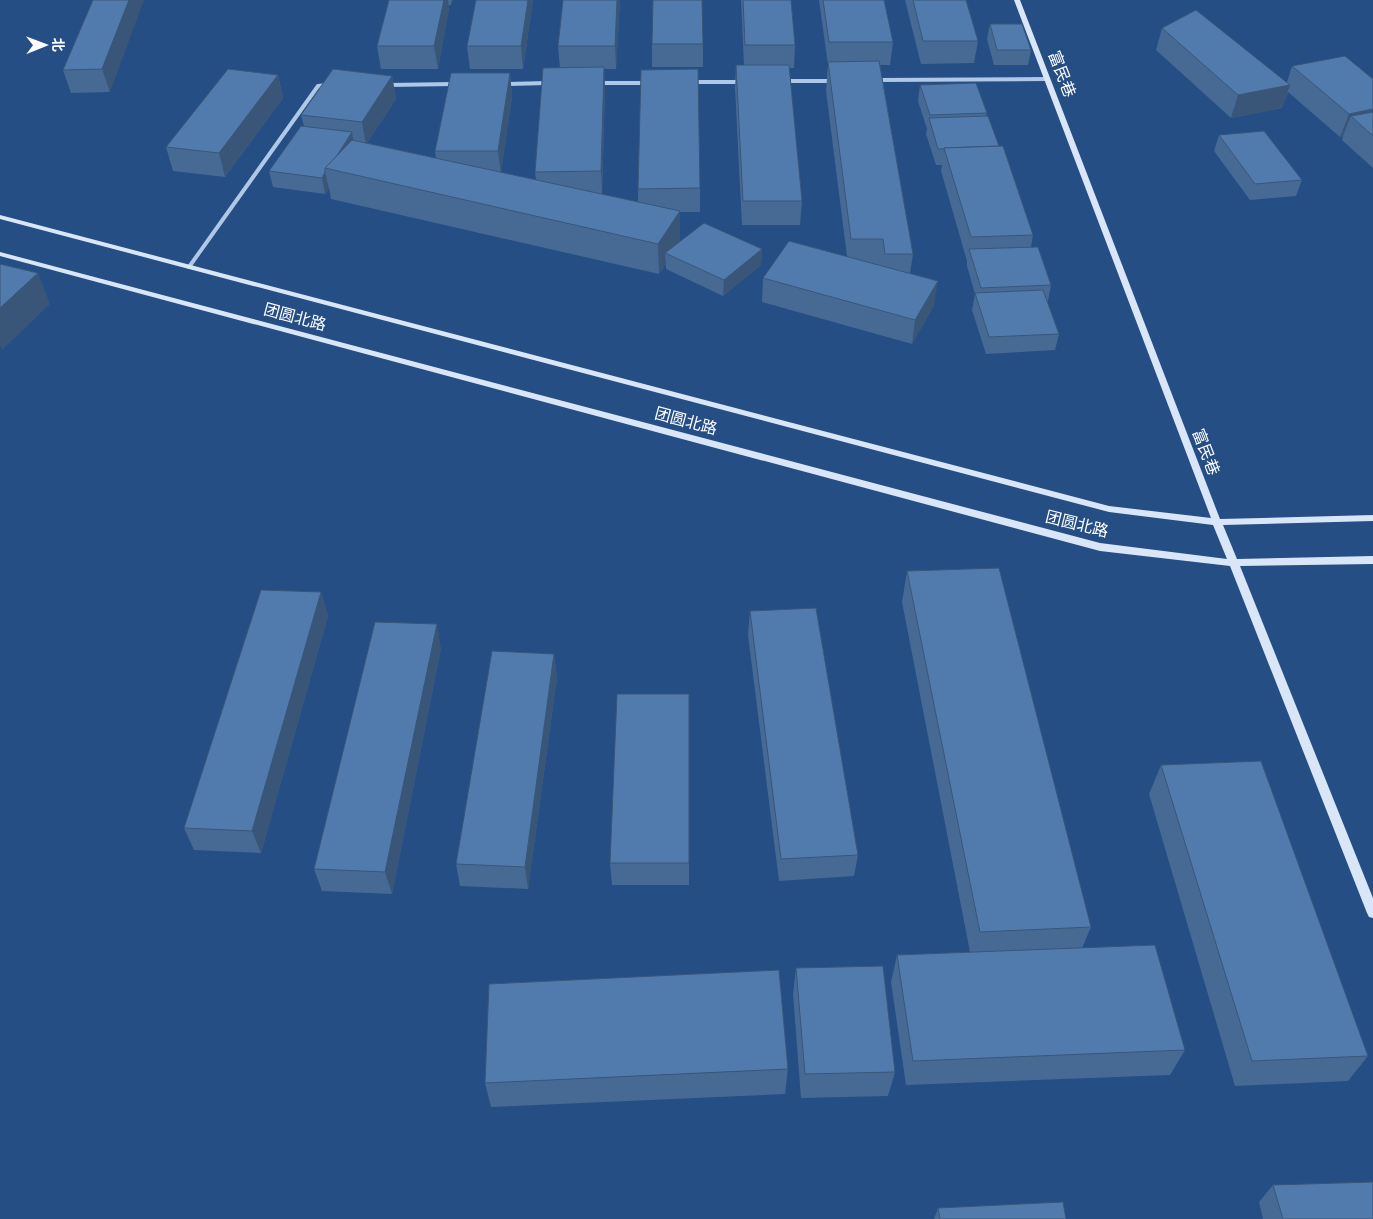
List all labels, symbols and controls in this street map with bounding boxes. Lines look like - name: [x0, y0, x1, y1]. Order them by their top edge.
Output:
- north arrow: [20, 20, 70, 70]
- text: 北: [49, 38, 67, 52]
- street label: 富民巷: [1044, 48, 1080, 100]
- street label: 团圆北路: [261, 299, 329, 335]
- street label: 团圆北路: [652, 403, 720, 439]
- street label: 富民巷: [1188, 426, 1224, 478]
- street label: 团圆北路: [1043, 506, 1111, 542]

